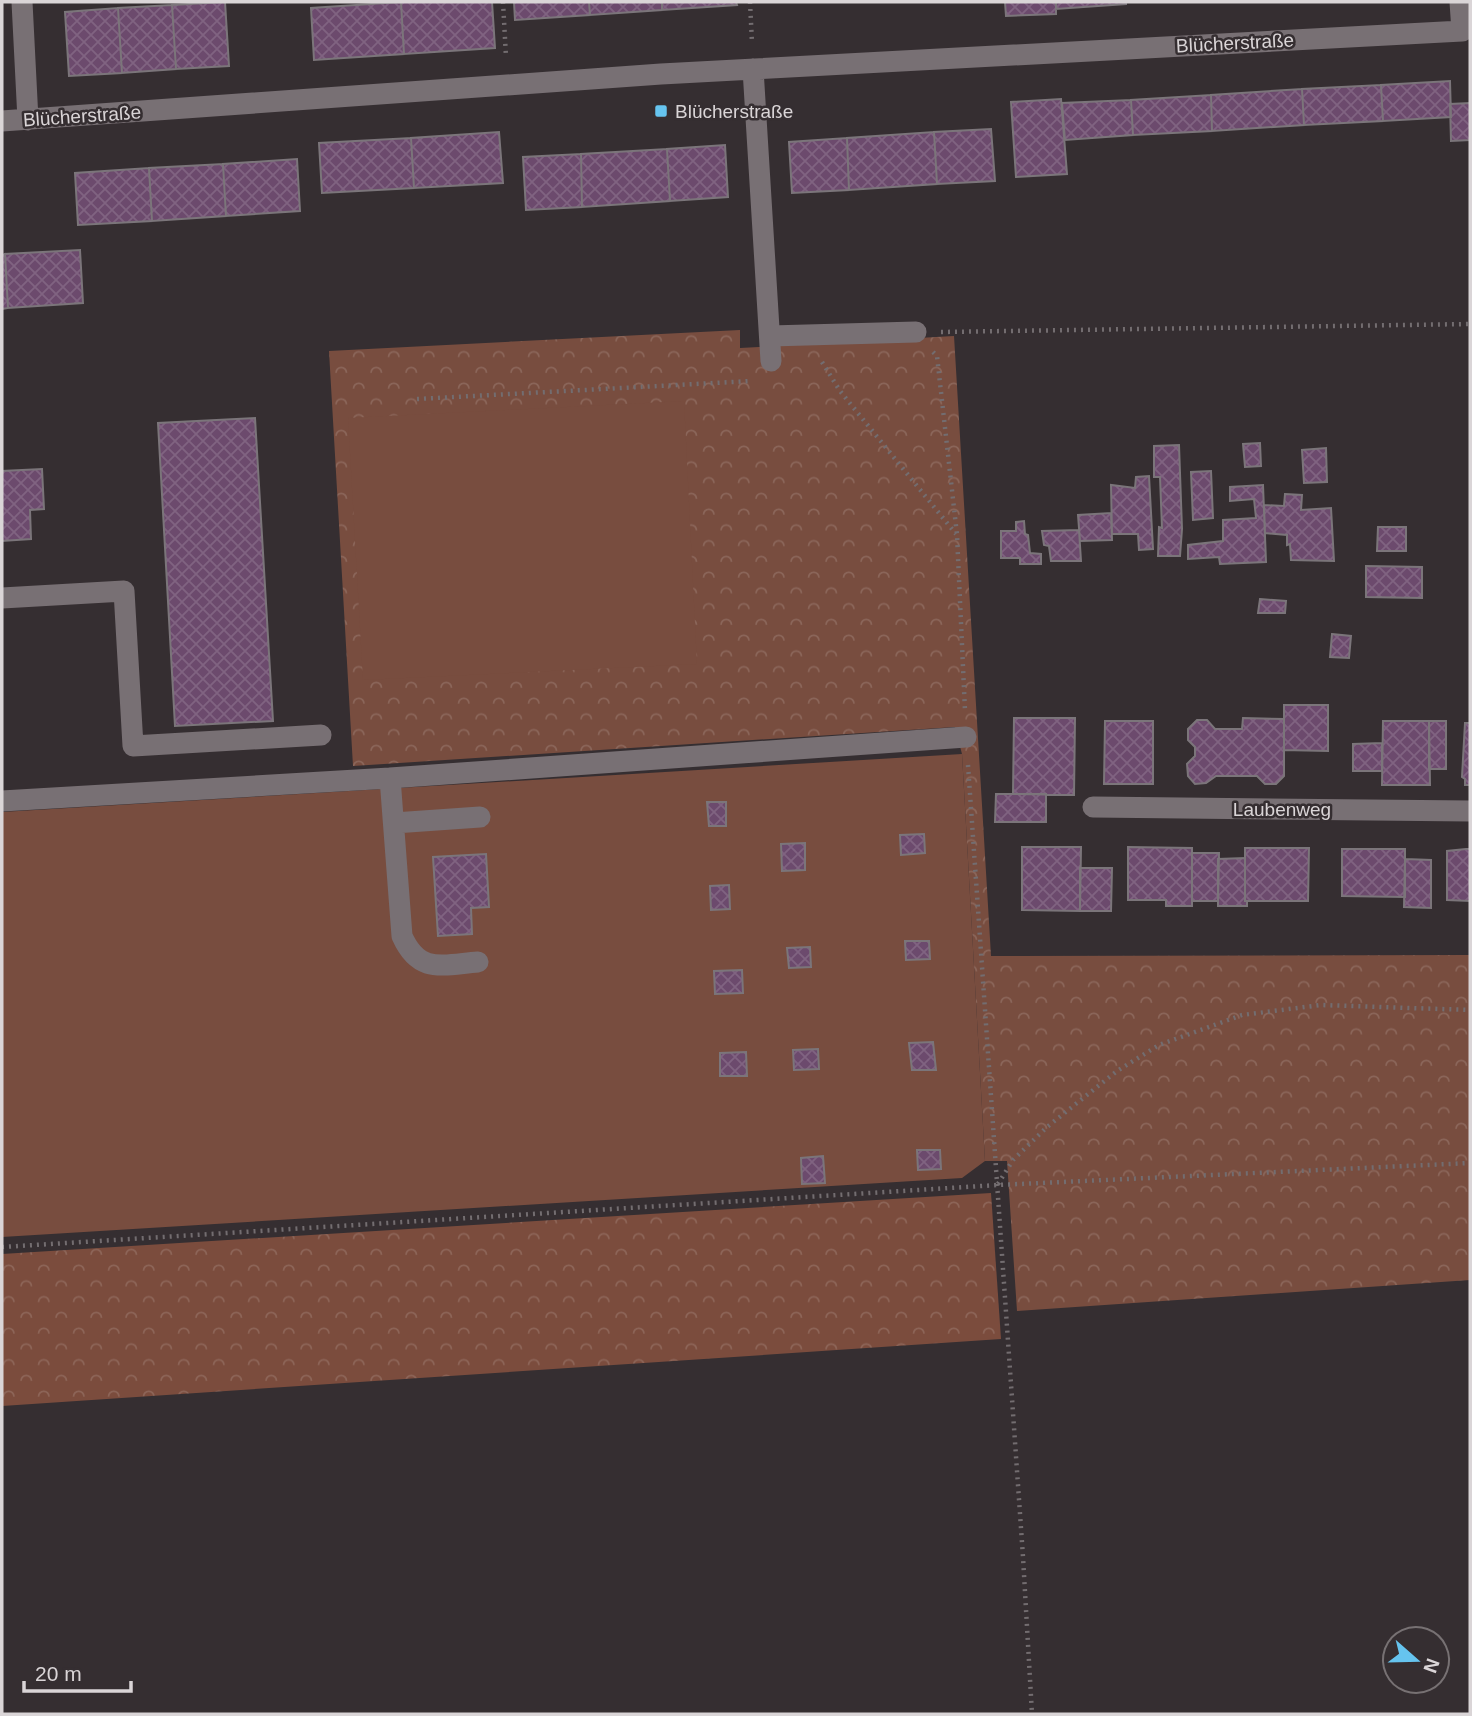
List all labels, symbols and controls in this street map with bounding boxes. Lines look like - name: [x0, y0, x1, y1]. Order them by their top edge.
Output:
- street label: Blücherstraße: [1175, 29, 1295, 57]
- street label: Blücherstraße: [22, 101, 142, 131]
- place label: Blücherstraße: [675, 101, 793, 122]
- marker: Blücherstraße: [653, 103, 669, 119]
- street label: Laubenweg: [1233, 799, 1331, 820]
- north arrow: [1381, 1625, 1451, 1695]
- scale bar: [24, 1650, 131, 1694]
- text: N: [1419, 1656, 1444, 1676]
- text: 20 m: [35, 1662, 82, 1685]

